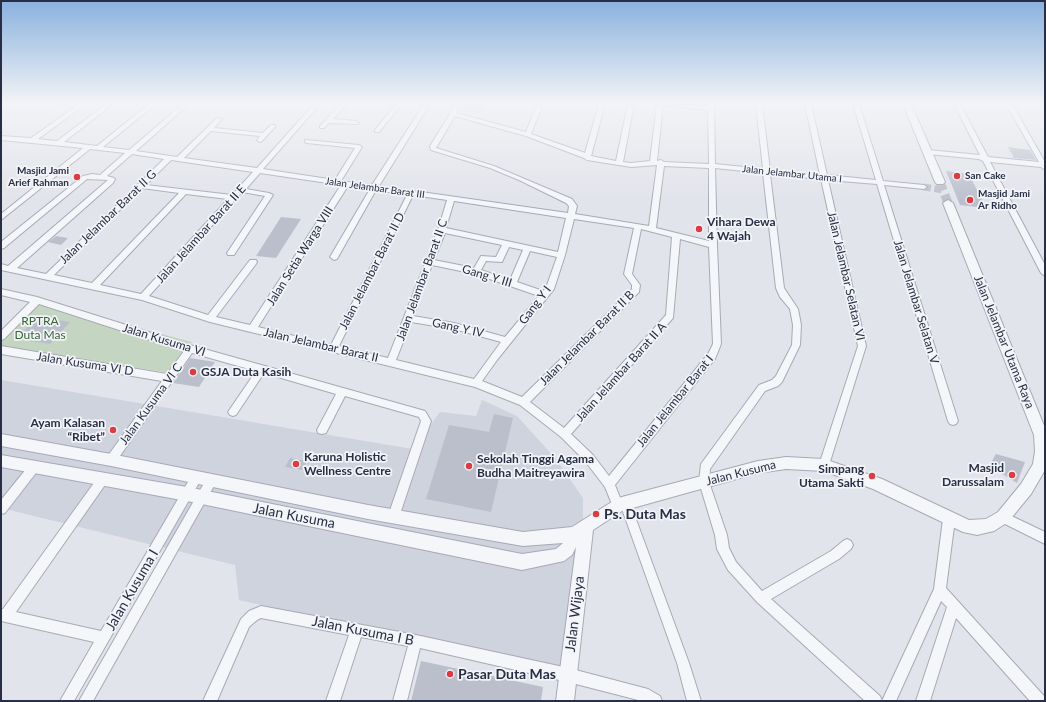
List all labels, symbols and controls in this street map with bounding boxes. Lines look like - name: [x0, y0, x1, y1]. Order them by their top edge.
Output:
- street label: Jalan Jelambar Utama I: [741, 163, 843, 185]
- place label: Masjid Jami Arief Rahman: [8, 165, 69, 188]
- street label: Jalan Jelambar Barat II G: [57, 167, 159, 267]
- place label: San Cake: [965, 170, 1006, 182]
- marker: San Cake: [952, 171, 962, 181]
- marker: Masjid Jami Arief Rahman: [72, 172, 82, 182]
- street label: Jalan Jelambar Barat III: [324, 175, 426, 201]
- street label: Jalan Jelambar Barat II E: [153, 182, 249, 286]
- place label: Masjid Jami Ar Ridho: [978, 188, 1030, 212]
- marker: Masjid Jami Ar Ridho: [965, 195, 975, 205]
- street label: Jalan Setia Warga VIII: [264, 204, 336, 308]
- street label: Jalan Jelambar Barat II D: [336, 210, 408, 332]
- street label: Jalan Jelambar Selatan VI: [824, 210, 868, 342]
- place label: Vihara Dewa 4 Wajah: [707, 215, 776, 243]
- street label: Jalan Jelambar Barat II C: [393, 217, 451, 343]
- marker: Vihara Dewa 4 Wajah: [694, 224, 704, 234]
- street label: Jalan Jelambar Selatan V: [890, 238, 942, 366]
- street label: Gang Y III: [460, 262, 514, 290]
- street label: Jalan Jelambar Utama Raya: [971, 273, 1037, 411]
- street label: Gang Y I: [516, 283, 554, 327]
- street label: Jalan Jelambar Barat II B: [537, 288, 637, 388]
- park label: RPTRA Duta Mas: [14, 314, 66, 342]
- street label: Gang Y IV: [431, 315, 485, 341]
- street label: Jalan Jelambar Barat II A: [573, 319, 669, 425]
- street label: Jalan Kusuma VI: [121, 321, 207, 359]
- street label: Jalan Jelambar Barat II: [262, 325, 380, 365]
- street label: Jalan Kusuma VI D: [35, 349, 135, 379]
- street label: Jalan Jelambar Barat I: [634, 352, 716, 450]
- street label: Jalan Kusuma VI C: [117, 361, 185, 447]
- place label: GSJA Duta Kasih: [201, 365, 291, 379]
- marker: GSJA Duta Kasih: [188, 367, 198, 377]
- place label: Ayam Kalasan “Ribet”: [30, 416, 105, 444]
- marker: Ayam Kalasan “Ribet”: [108, 425, 118, 435]
- place label: Karuna Holistic Wellness Centre: [304, 450, 391, 478]
- place label: Sekolah Tinggi Agama Budha Maitreyawira: [477, 452, 594, 480]
- street label: Jalan Kusuma: [705, 457, 777, 489]
- marker: Karuna Holistic Wellness Centre: [291, 459, 301, 469]
- marker: Sekolah Tinggi Agama Budha Maitreyawira: [464, 461, 474, 471]
- place label: Masjid Darussalam: [942, 461, 1004, 489]
- place label: Simpang Utama Sakti: [799, 462, 864, 490]
- marker: Masjid Darussalam: [1007, 470, 1017, 480]
- marker: Simpang Utama Sakti: [867, 471, 877, 481]
- street label: Jalan Kusuma: [252, 500, 336, 532]
- place label: Ps. Duta Mas: [604, 506, 686, 522]
- marker: Ps. Duta Mas: [591, 509, 601, 519]
- street label: Jalan Kusuma I: [102, 546, 162, 634]
- street label: Jalan Wijaya: [562, 575, 588, 653]
- street label: Jalan Kusuma I B: [311, 613, 415, 649]
- place label: Pasar Duta Mas: [458, 666, 556, 682]
- marker: Pasar Duta Mas: [445, 669, 455, 679]

